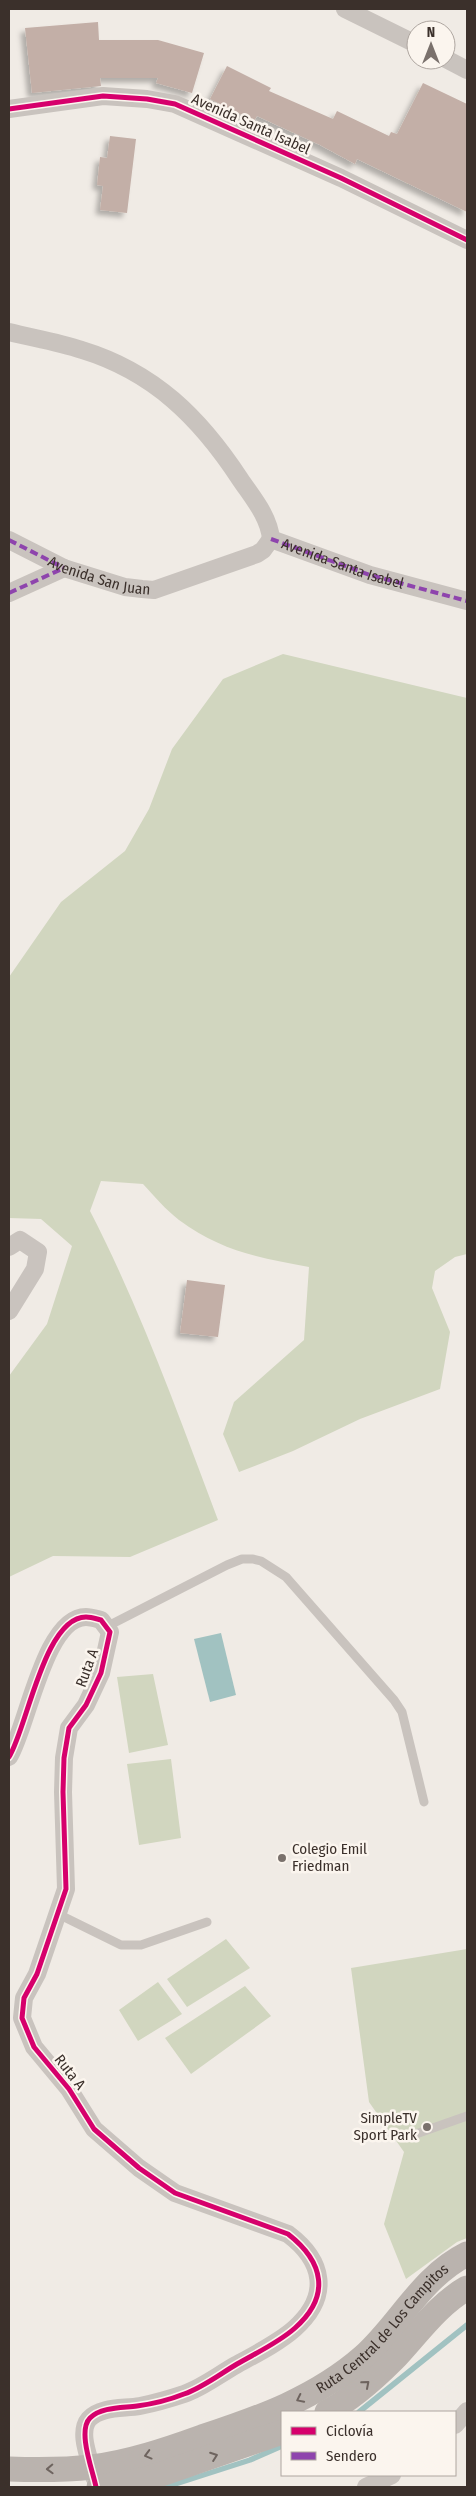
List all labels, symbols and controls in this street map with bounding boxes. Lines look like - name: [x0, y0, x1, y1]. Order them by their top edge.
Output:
- north arrow: [406, 20, 456, 70]
- text: N: [427, 24, 435, 41]
- street label: Avenida Santa Isabel: [189, 90, 313, 158]
- street label: Avenida Santa Isabel: [279, 535, 406, 593]
- street label: Avenida San Juan: [45, 552, 151, 599]
- street label: Ruta A: [72, 1646, 102, 1690]
- place label: Colegio Emil Friedman: [292, 1840, 367, 1875]
- marker: Colegio Emil Friedman: [276, 1852, 288, 1864]
- street label: Ruta A: [51, 2051, 89, 2093]
- place label: SimpleTV Sport Park: [353, 2109, 417, 2144]
- marker: SimpleTV Sport Park: [421, 2121, 433, 2133]
- street label: Ruta Central de Los Campitos: [313, 2260, 452, 2397]
- one-way arrow: [360, 2380, 369, 2389]
- one-way arrow: [296, 2393, 305, 2404]
- legend: [281, 2411, 456, 2476]
- text: Ciclovía: [326, 2422, 373, 2440]
- text: Sendero: [326, 2447, 377, 2465]
- one-way arrow: [144, 2449, 152, 2459]
- one-way arrow: [209, 2452, 217, 2462]
- one-way arrow: [46, 2464, 54, 2474]

